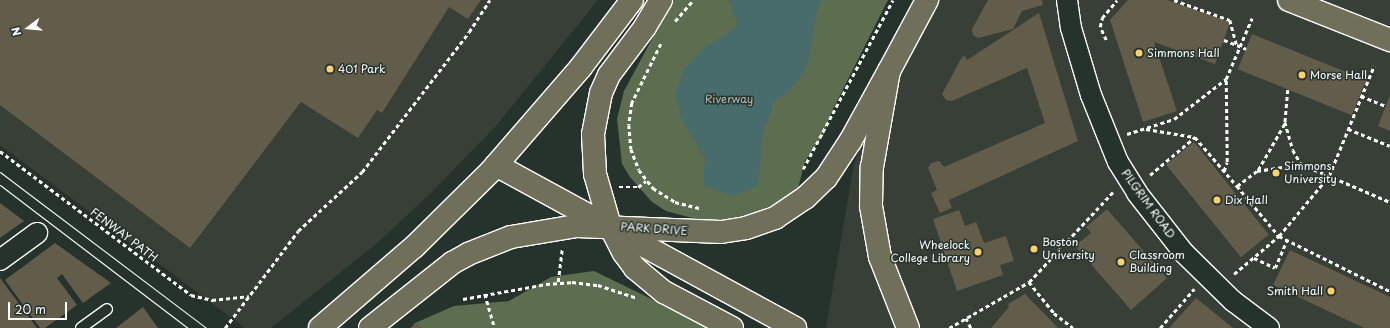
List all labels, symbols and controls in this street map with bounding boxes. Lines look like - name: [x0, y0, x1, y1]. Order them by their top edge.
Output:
- north arrow: [8, 8, 48, 48]
- text: N: [7, 25, 25, 38]
- place label: Simmons Hall: [1147, 46, 1220, 60]
- marker: Simmons Hall: [1134, 48, 1144, 58]
- place label: 401 Park: [338, 62, 386, 76]
- marker: 401 Park: [325, 64, 335, 74]
- place label: Morse Hall: [1310, 68, 1367, 82]
- marker: Morse Hall: [1297, 70, 1307, 80]
- park label: Riverway: [705, 92, 753, 106]
- place label: Simmons University: [1284, 160, 1337, 186]
- street label: PILGRIM ROAD: [1118, 167, 1178, 241]
- marker: Simmons University: [1271, 168, 1281, 178]
- place label: Dix Hall: [1225, 193, 1268, 207]
- marker: Dix Hall: [1212, 195, 1222, 205]
- street label: FENWAY PATH: [87, 205, 161, 265]
- street label: PARK DRIVE: [620, 220, 688, 238]
- place label: Boston University: [1042, 236, 1095, 262]
- place label: Wheelock College Library: [890, 239, 970, 265]
- marker: Boston University: [1029, 244, 1039, 254]
- marker: Wheelock College Library: [973, 247, 983, 257]
- place label: Classroom Building: [1129, 249, 1185, 275]
- marker: Classroom Building: [1116, 257, 1126, 267]
- place label: Smith Hall: [1267, 284, 1323, 298]
- marker: Smith Hall: [1326, 286, 1336, 296]
- scale bar: [10, 294, 69, 320]
- text: 20 m: [15, 300, 46, 318]

